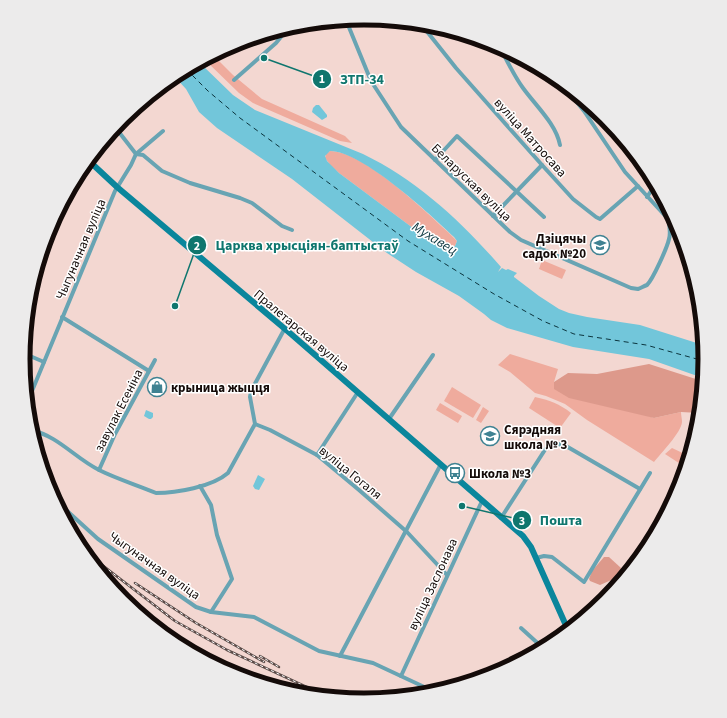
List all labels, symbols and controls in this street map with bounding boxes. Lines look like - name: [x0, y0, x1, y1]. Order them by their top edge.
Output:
- callout: ЗТП-34: [312, 66, 392, 92]
- text: ЗТП-34: [340, 70, 385, 90]
- text: 1: [319, 71, 325, 88]
- street label: вуліца Матросава: [490, 94, 571, 181]
- street label: Беларуская вуліца: [427, 140, 515, 226]
- street label: Чыгуначная вуліца: [52, 196, 110, 303]
- water label: Мухавец: [408, 217, 461, 261]
- place label: Дзіцячы садок №20: [522, 230, 586, 263]
- callout: Царква хрысціян-баптыстаў: [187, 232, 406, 258]
- school or university icon: Дзіцячы садок №20: [589, 234, 611, 256]
- text: Царква хрысціян-баптыстаў: [215, 236, 399, 256]
- text: 2: [194, 238, 200, 255]
- street label: Пралетарская вуліца: [250, 286, 353, 376]
- street label: завулак Есеніна: [90, 366, 147, 455]
- shop icon: крыница жыцця: [146, 376, 168, 398]
- place label: крыница жыцця: [171, 379, 270, 397]
- place label: Сярэдняя школа № 3: [504, 421, 568, 454]
- school or university icon: Сярэдняя школа № 3: [479, 425, 501, 447]
- street label: вуліца Гогаля: [315, 442, 386, 504]
- bus stop icon: Школа №3: [444, 462, 466, 484]
- place label: Школа №3: [469, 465, 531, 483]
- callout: Пошта: [512, 507, 590, 533]
- text: Пошта: [540, 511, 582, 531]
- text: 3: [519, 513, 525, 530]
- street label: Чыгуначная вуліца: [105, 527, 204, 604]
- street label: вуліца Заслонава: [404, 535, 462, 633]

